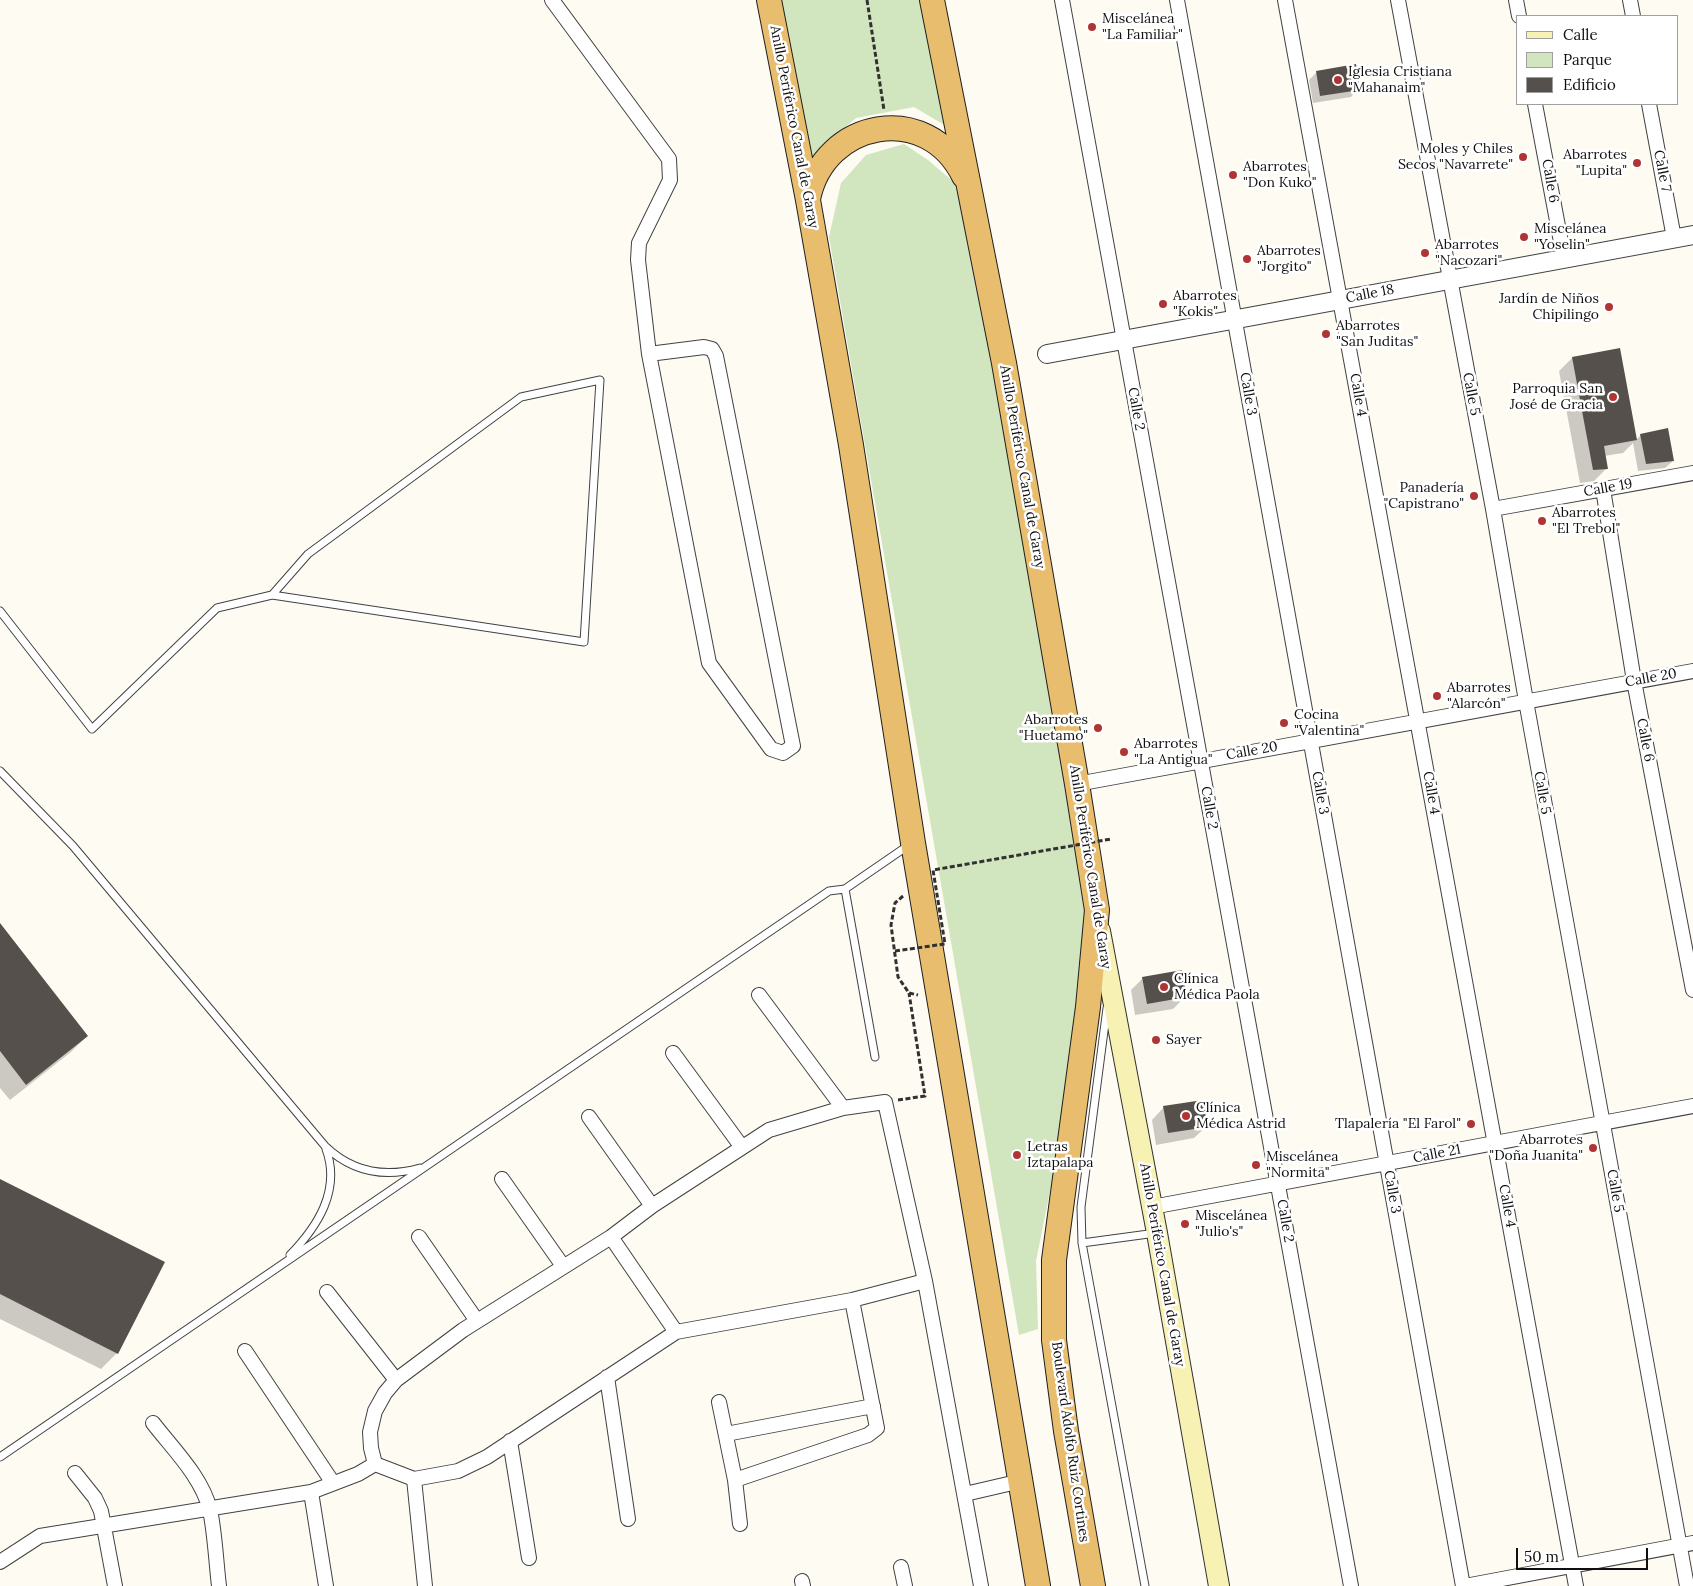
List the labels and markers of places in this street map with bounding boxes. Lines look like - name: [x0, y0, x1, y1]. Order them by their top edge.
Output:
- place label: Miscelánea "La Familiar": [1102, 11, 1183, 44]
- marker: Miscelánea "La Familiar": [1086, 21, 1098, 33]
- place label: Iglesia Cristiana "Mahanaim": [1348, 64, 1452, 96]
- marker: Iglesia Cristiana "Mahanaim": [1332, 74, 1344, 86]
- place label: Moles y Chiles Secos "Navarrete": [1398, 141, 1513, 174]
- place label: Abarrotes "Lupita": [1563, 147, 1627, 180]
- marker: Moles y Chiles Secos "Navarrete": [1517, 151, 1529, 163]
- marker: Abarrotes "Lupita": [1631, 157, 1643, 169]
- place label: Abarrotes "Don Kuko": [1243, 159, 1317, 192]
- marker: Abarrotes "Don Kuko": [1227, 169, 1239, 181]
- place label: Miscelánea "Yoselin": [1534, 221, 1607, 253]
- marker: Miscelánea "Yoselin": [1518, 231, 1530, 243]
- place label: Abarrotes "Nacozari": [1435, 237, 1502, 270]
- place label: Abarrotes "Jorgito": [1257, 243, 1321, 276]
- marker: Abarrotes "Nacozari": [1419, 247, 1431, 259]
- marker: Abarrotes "Jorgito": [1241, 253, 1253, 265]
- place label: Abarrotes "Kokis": [1173, 288, 1237, 321]
- place label: Jardín de Niños Chipilingo: [1499, 291, 1599, 324]
- marker: Abarrotes "Kokis": [1157, 298, 1169, 310]
- marker: Jardín de Niños Chipilingo: [1603, 301, 1615, 313]
- place label: Abarrotes "San Juditas": [1336, 318, 1418, 351]
- marker: Abarrotes "San Juditas": [1320, 328, 1332, 340]
- place label: Parroquia San José de Gracia: [1510, 381, 1603, 414]
- marker: Parroquia San José de Gracia: [1607, 391, 1619, 403]
- place label: Panadería "Capistrano": [1383, 480, 1464, 512]
- marker: Panadería "Capistrano": [1468, 490, 1480, 502]
- place label: Abarrotes "El Trebol": [1552, 505, 1620, 538]
- marker: Abarrotes "El Trebol": [1536, 515, 1548, 527]
- place label: Abarrotes "Alarcón": [1447, 680, 1511, 712]
- marker: Abarrotes "Alarcón": [1431, 690, 1443, 702]
- place label: Cocina "Valentina": [1294, 707, 1364, 740]
- place label: Abarrotes "Huetamo": [1019, 712, 1088, 744]
- marker: Cocina "Valentina": [1278, 717, 1290, 729]
- marker: Abarrotes "Huetamo": [1092, 722, 1104, 734]
- place label: Abarrotes "La Antigua": [1134, 736, 1213, 769]
- marker: Abarrotes "La Antigua": [1118, 746, 1130, 758]
- place label: Clínica Médica Paola: [1174, 971, 1260, 1004]
- marker: Clínica Médica Paola: [1158, 981, 1170, 993]
- place label: Sayer: [1166, 1032, 1202, 1048]
- marker: Sayer: [1150, 1034, 1162, 1046]
- place label: Clínica Médica Astrid: [1196, 1100, 1286, 1132]
- marker: Clínica Médica Astrid: [1180, 1110, 1192, 1122]
- place label: Tlapalería "El Farol": [1335, 1116, 1461, 1132]
- marker: Tlapalería "El Farol": [1465, 1118, 1477, 1130]
- place label: Abarrotes "Doña Juanita": [1489, 1132, 1583, 1164]
- place label: Letras Iztapalapa: [1027, 1139, 1094, 1172]
- marker: Abarrotes "Doña Juanita": [1587, 1142, 1599, 1154]
- marker: Letras Iztapalapa: [1011, 1149, 1023, 1161]
- place label: Miscelánea "Normita": [1266, 1149, 1339, 1182]
- marker: Miscelánea "Normita": [1250, 1159, 1262, 1171]
- place label: Miscelánea "Julio's": [1195, 1208, 1268, 1240]
- marker: Miscelánea "Julio's": [1179, 1218, 1191, 1230]

